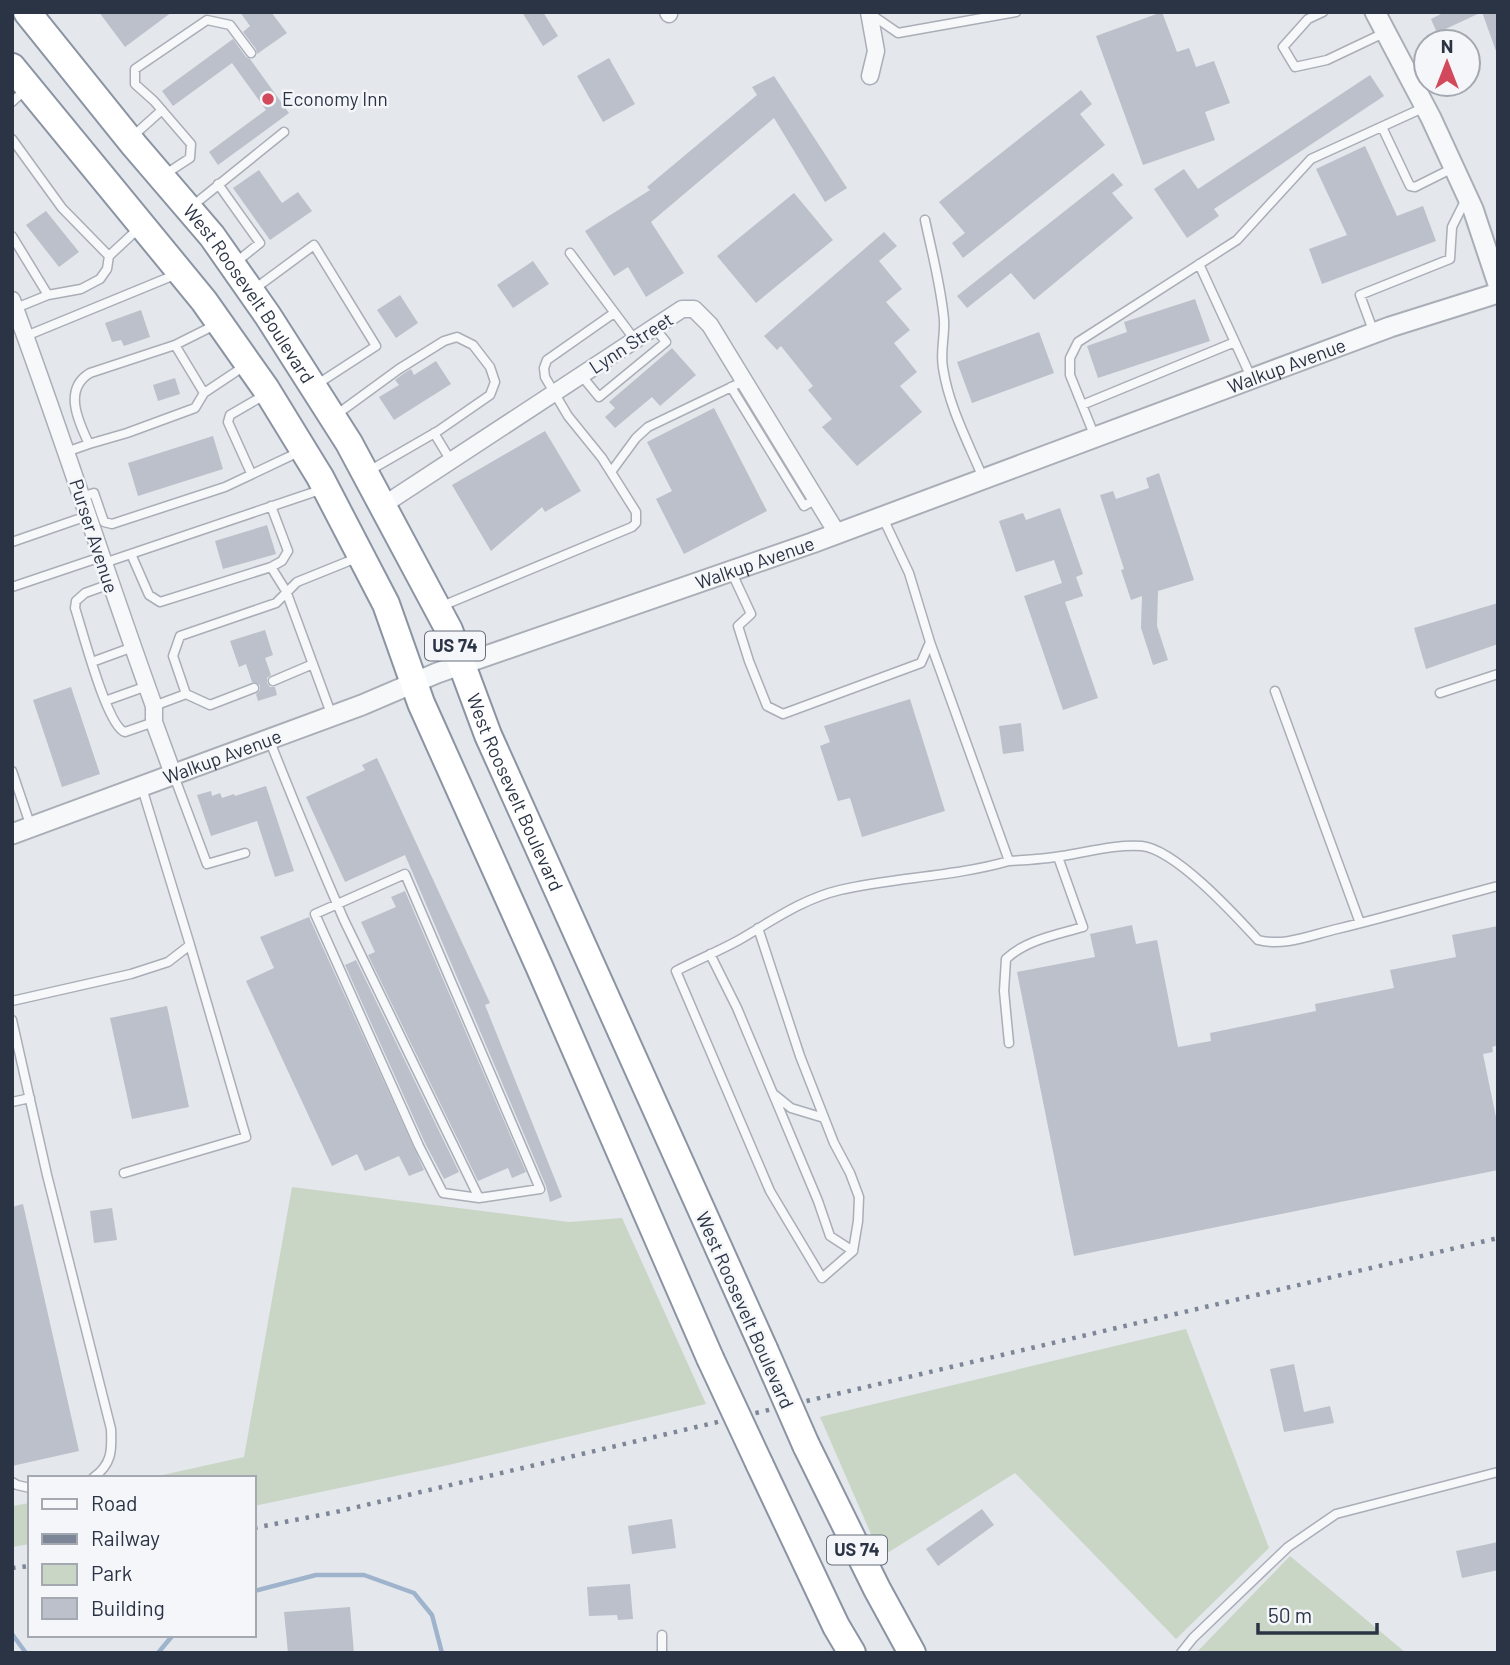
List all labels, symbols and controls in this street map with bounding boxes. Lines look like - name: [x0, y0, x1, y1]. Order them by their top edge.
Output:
- north arrow: [1412, 28, 1482, 98]
- text: N: [1441, 34, 1453, 57]
- place label: Economy Inn: [282, 87, 388, 110]
- marker: Economy Inn: [260, 91, 276, 107]
- street label: West Roosevelt Boulevard: [179, 199, 320, 387]
- street label: Lynn Street: [584, 307, 677, 378]
- street label: Walkup Avenue: [1224, 333, 1349, 398]
- street label: Purser Avenue: [65, 476, 124, 596]
- street label: Walkup Avenue: [692, 531, 817, 594]
- road number: US 74: [425, 632, 485, 660]
- street label: West Roosevelt Boulevard: [463, 690, 569, 894]
- street label: Walkup Avenue: [160, 724, 284, 788]
- street label: West Roosevelt Boulevard: [692, 1208, 799, 1412]
- legend: [28, 1476, 256, 1637]
- text: Road: [91, 1490, 137, 1515]
- text: Railway: [91, 1525, 160, 1550]
- road number: US 74: [827, 1535, 887, 1564]
- text: Park: [91, 1560, 132, 1585]
- scale bar: [1258, 1592, 1377, 1636]
- text: Building: [91, 1595, 165, 1620]
- text: 50 m: [1268, 1602, 1312, 1627]

